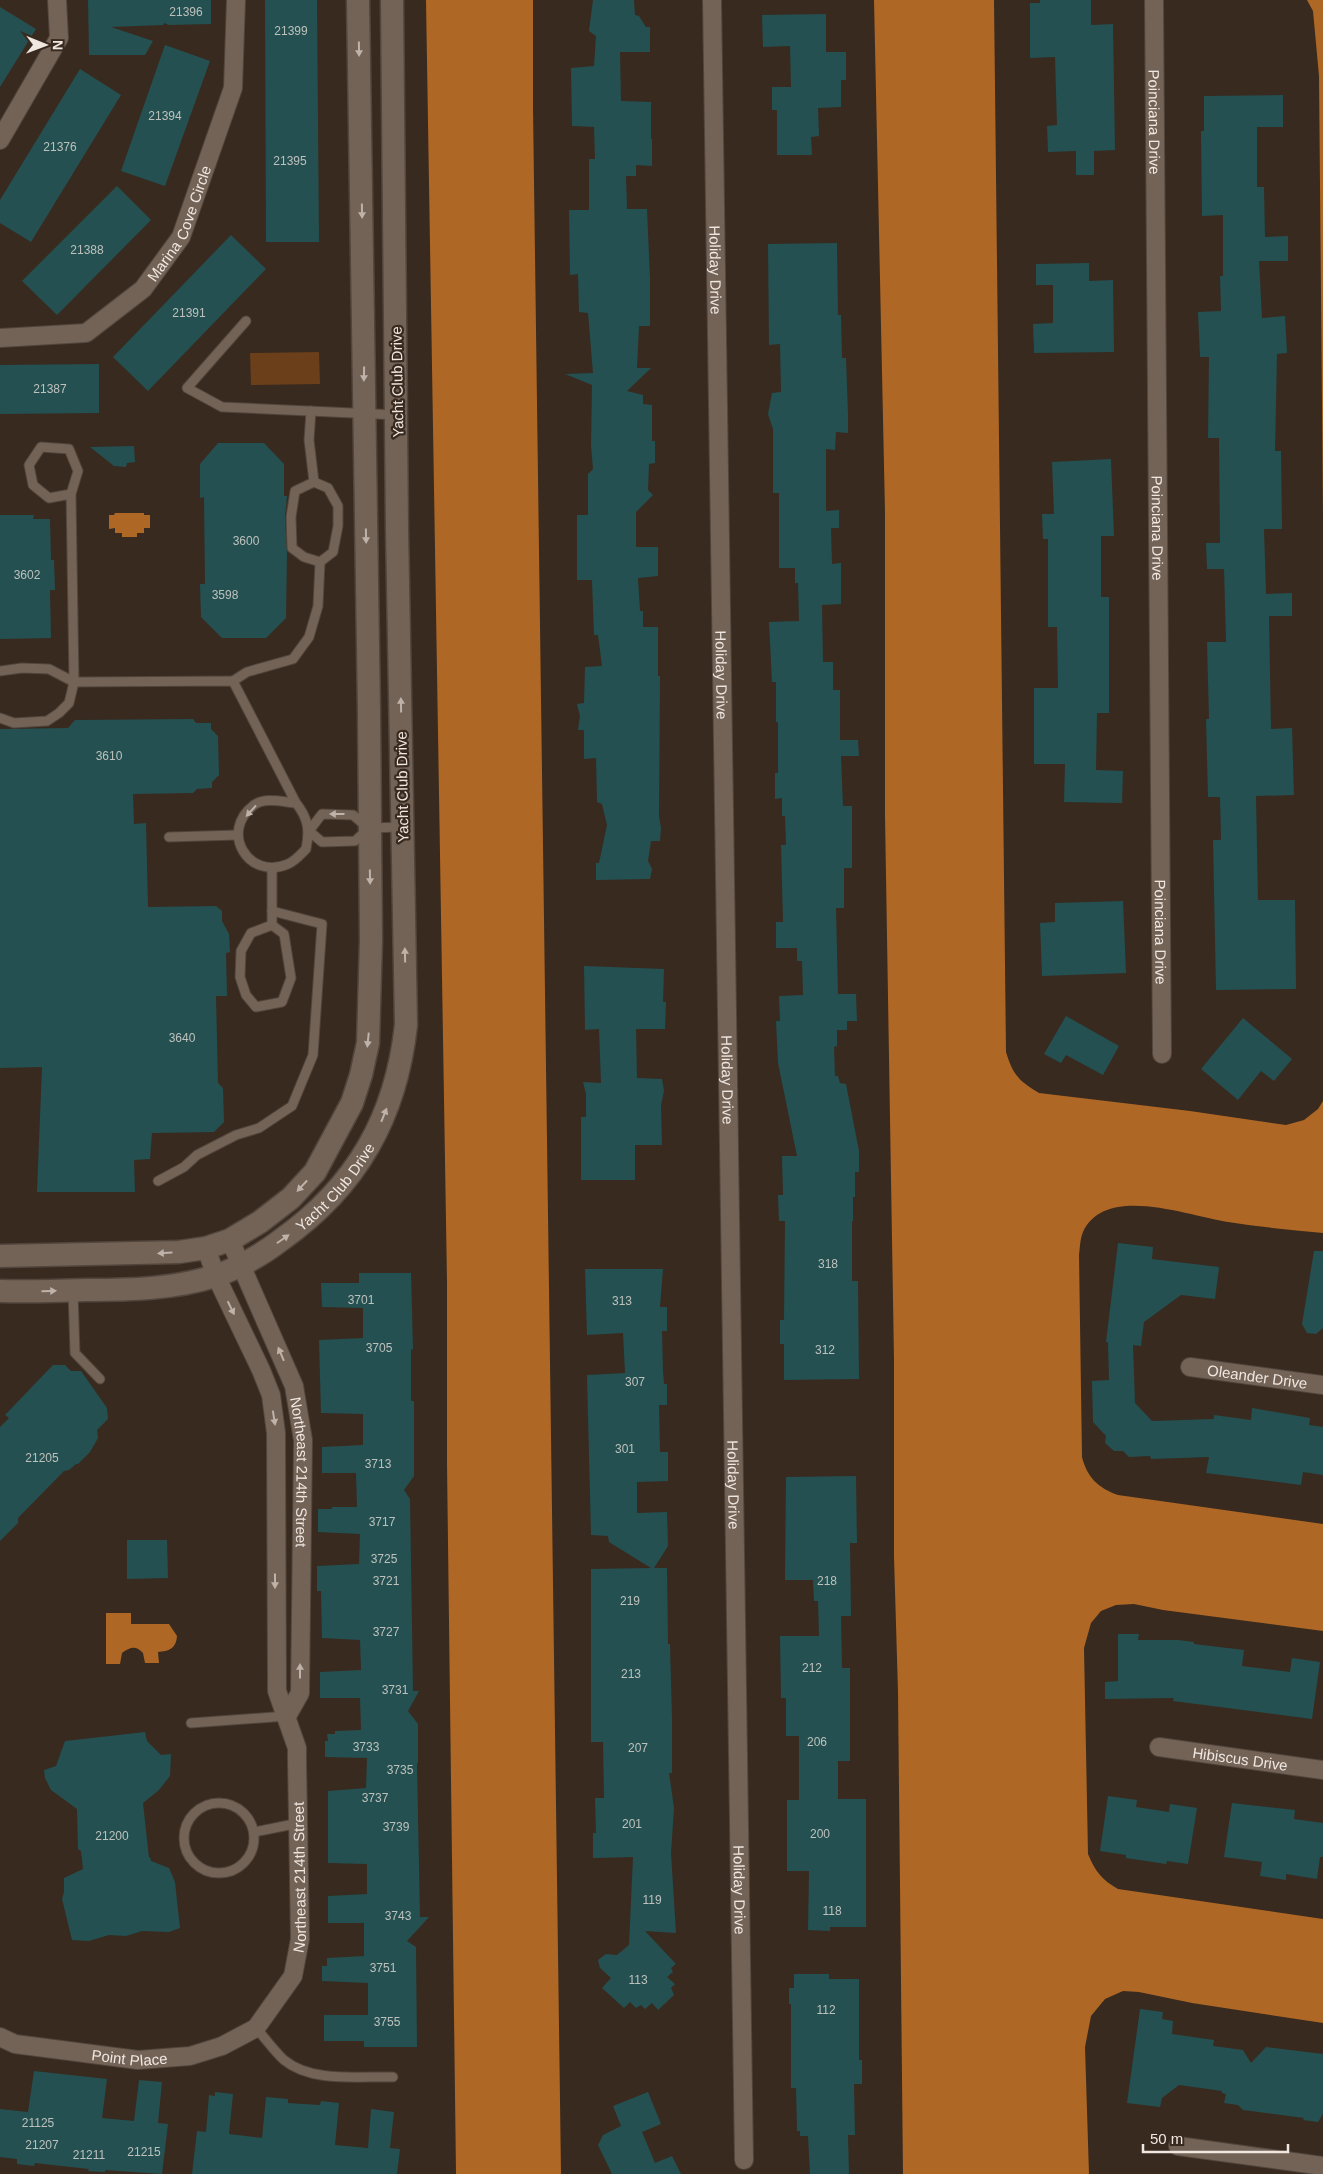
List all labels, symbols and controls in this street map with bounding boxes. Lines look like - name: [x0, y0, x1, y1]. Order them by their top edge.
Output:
- house number: 21396: [169, 5, 203, 19]
- north arrow: [20, 20, 70, 70]
- house number: 21399: [274, 24, 308, 38]
- text: N: [50, 40, 66, 50]
- one-way arrow: [355, 41, 363, 57]
- street label: Poinciana Drive: [1146, 69, 1164, 175]
- house number: 21394: [148, 109, 182, 123]
- house number: 21376: [43, 140, 77, 154]
- house number: 21395: [273, 154, 307, 168]
- street label: Marina Cove Circle: [143, 163, 214, 284]
- one-way arrow: [358, 203, 366, 219]
- street label: Holiday Drive: [707, 225, 725, 315]
- house number: 21388: [70, 243, 104, 257]
- house number: 21391: [172, 306, 206, 320]
- street label: Yacht Club Drive: [388, 326, 406, 438]
- one-way arrow: [360, 366, 368, 382]
- house number: 21387: [33, 382, 67, 396]
- street label: Poinciana Drive: [1149, 475, 1167, 581]
- one-way arrow: [362, 528, 370, 544]
- house number: 3600: [233, 534, 260, 548]
- house number: 3602: [14, 568, 41, 582]
- house number: 3598: [212, 588, 239, 602]
- street label: Holiday Drive: [713, 630, 731, 720]
- one-way arrow: [397, 697, 405, 713]
- street label: Yacht Club Drive: [393, 731, 411, 843]
- house number: 3610: [96, 749, 123, 763]
- one-way arrow: [245, 804, 256, 817]
- one-way arrow: [329, 810, 345, 818]
- one-way arrow: [366, 869, 374, 885]
- street label: Poinciana Drive: [1152, 879, 1170, 985]
- one-way arrow: [401, 947, 409, 963]
- house number: 3640: [169, 1031, 196, 1045]
- one-way arrow: [363, 1032, 371, 1048]
- street label: Holiday Drive: [719, 1035, 737, 1125]
- one-way arrow: [380, 1107, 388, 1122]
- street label: Yacht Club Drive: [292, 1140, 377, 1234]
- one-way arrow: [296, 1179, 308, 1191]
- one-way arrow: [276, 1234, 290, 1244]
- one-way arrow: [157, 1249, 173, 1257]
- house number: 318: [818, 1257, 838, 1271]
- one-way arrow: [41, 1287, 57, 1295]
- house number: 3701: [348, 1293, 375, 1307]
- house number: 313: [612, 1294, 632, 1308]
- one-way arrow: [227, 1301, 236, 1316]
- house number: 3705: [366, 1341, 393, 1355]
- house number: 312: [815, 1343, 835, 1357]
- one-way arrow: [277, 1347, 284, 1362]
- street label: Oleander Drive: [1206, 1361, 1309, 1391]
- house number: 307: [625, 1375, 645, 1389]
- street label: Northeast 214th Street: [287, 1396, 312, 1548]
- one-way arrow: [270, 1411, 278, 1427]
- street label: Holiday Drive: [725, 1440, 743, 1530]
- house number: 301: [615, 1442, 635, 1456]
- house number: 21205: [25, 1451, 59, 1465]
- house number: 3713: [365, 1457, 392, 1471]
- house number: 3717: [369, 1515, 396, 1529]
- house number: 3725: [371, 1552, 398, 1566]
- one-way arrow: [271, 1573, 279, 1589]
- house number: 3721: [373, 1574, 400, 1588]
- house number: 218: [817, 1574, 837, 1588]
- house number: 219: [620, 1594, 640, 1608]
- house number: 3727: [373, 1625, 400, 1639]
- house number: 212: [802, 1661, 822, 1675]
- one-way arrow: [296, 1663, 304, 1679]
- house number: 213: [621, 1667, 641, 1681]
- house number: 3731: [382, 1683, 409, 1697]
- house number: 206: [807, 1735, 827, 1749]
- house number: 3733: [353, 1740, 380, 1754]
- house number: 207: [628, 1741, 648, 1755]
- street label: Hibiscus Drive: [1192, 1743, 1289, 1773]
- house number: 3735: [387, 1763, 414, 1777]
- house number: 3737: [362, 1791, 389, 1805]
- street label: Northeast 214th Street: [289, 1801, 309, 1954]
- house number: 201: [622, 1817, 642, 1831]
- house number: 3739: [383, 1820, 410, 1834]
- house number: 200: [810, 1827, 830, 1841]
- house number: 21200: [95, 1829, 129, 1843]
- street label: Holiday Drive: [731, 1845, 749, 1935]
- house number: 119: [642, 1893, 662, 1907]
- house number: 118: [822, 1904, 842, 1918]
- house number: 3743: [385, 1909, 412, 1923]
- house number: 3751: [370, 1961, 397, 1975]
- house number: 113: [628, 1973, 648, 1987]
- house number: 112: [816, 2003, 836, 2017]
- house number: 3755: [374, 2015, 401, 2029]
- street label: Point Place: [91, 2046, 168, 2069]
- house number: 21125: [22, 2116, 55, 2130]
- scale bar: [1143, 2122, 1288, 2154]
- text: 50 m: [1150, 2130, 1183, 2147]
- house number: 21207: [25, 2138, 59, 2152]
- house number: 21215: [127, 2145, 161, 2159]
- house number: 21211: [73, 2148, 106, 2162]

